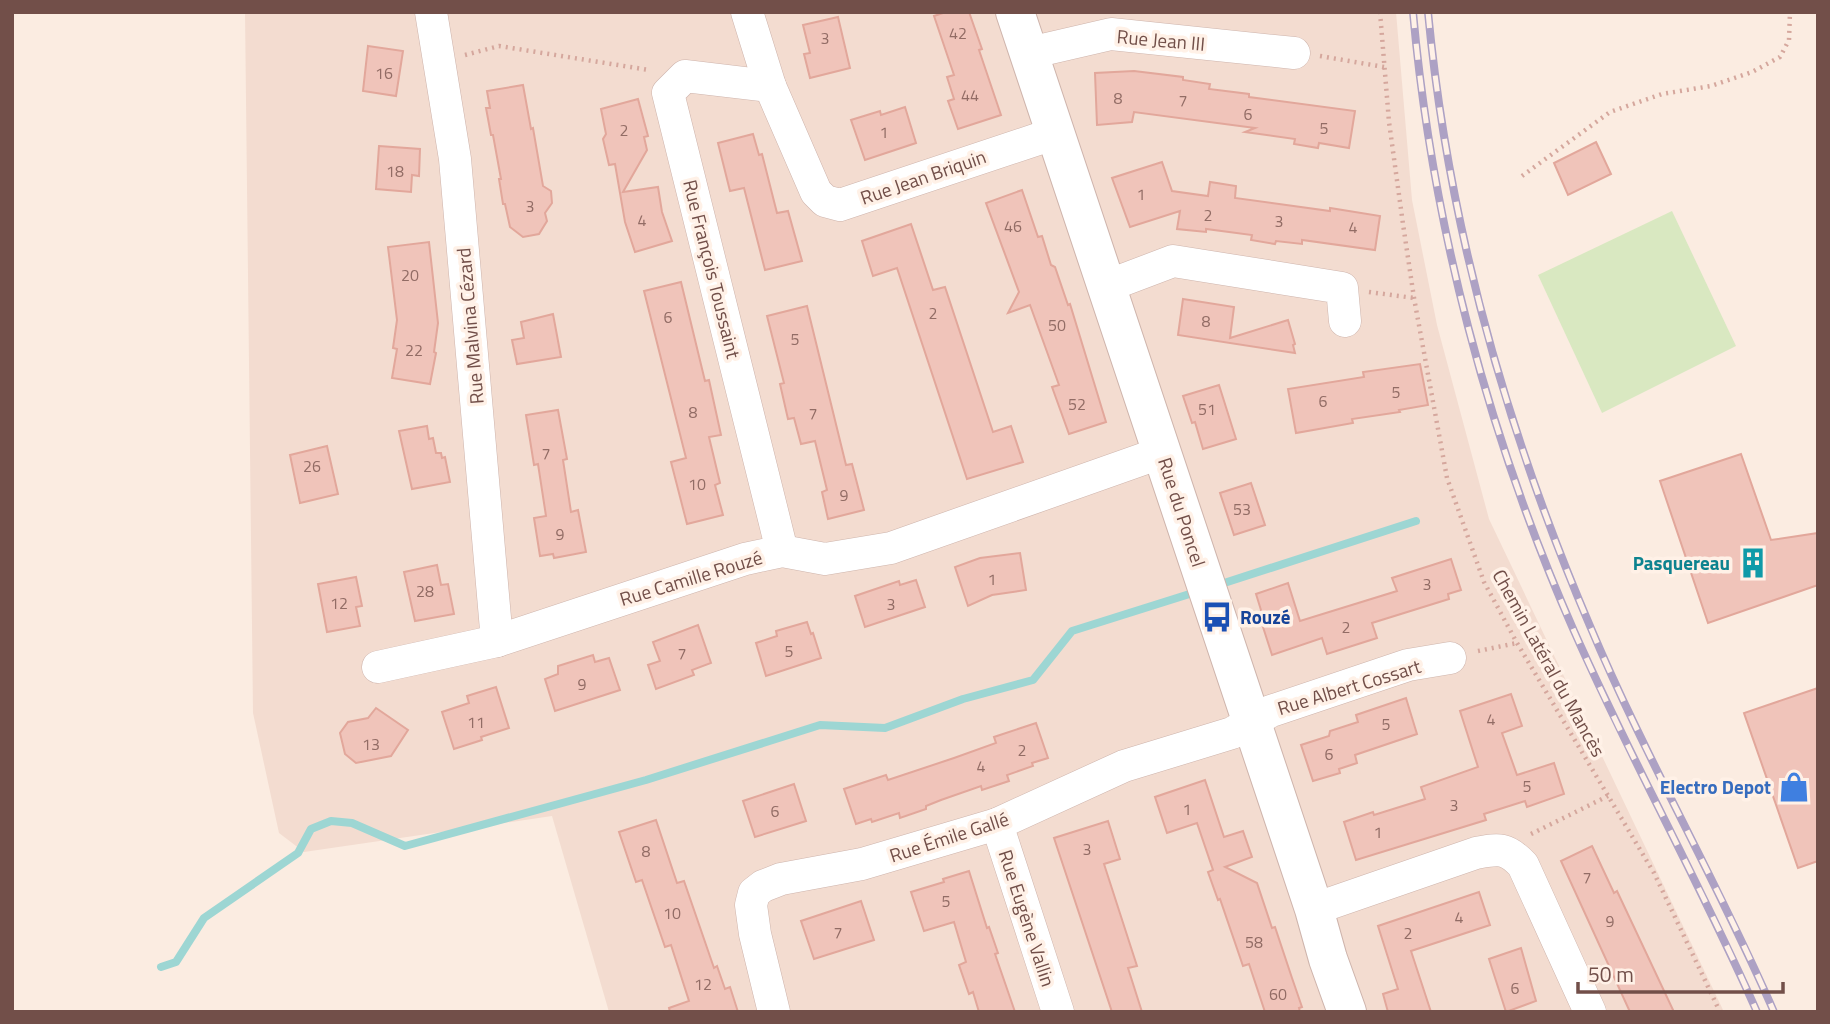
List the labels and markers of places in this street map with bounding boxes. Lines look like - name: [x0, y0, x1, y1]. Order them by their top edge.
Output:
- building icon: Pasquereau: [1736, 546, 1770, 580]
- place label: Pasquereau: [1633, 548, 1730, 577]
- bus stop icon: Rouzé: [1200, 600, 1234, 634]
- place label: Rouzé: [1240, 602, 1291, 631]
- shop icon: Electro Depot: [1777, 770, 1811, 804]
- place label: Electro Depot: [1660, 772, 1771, 801]

